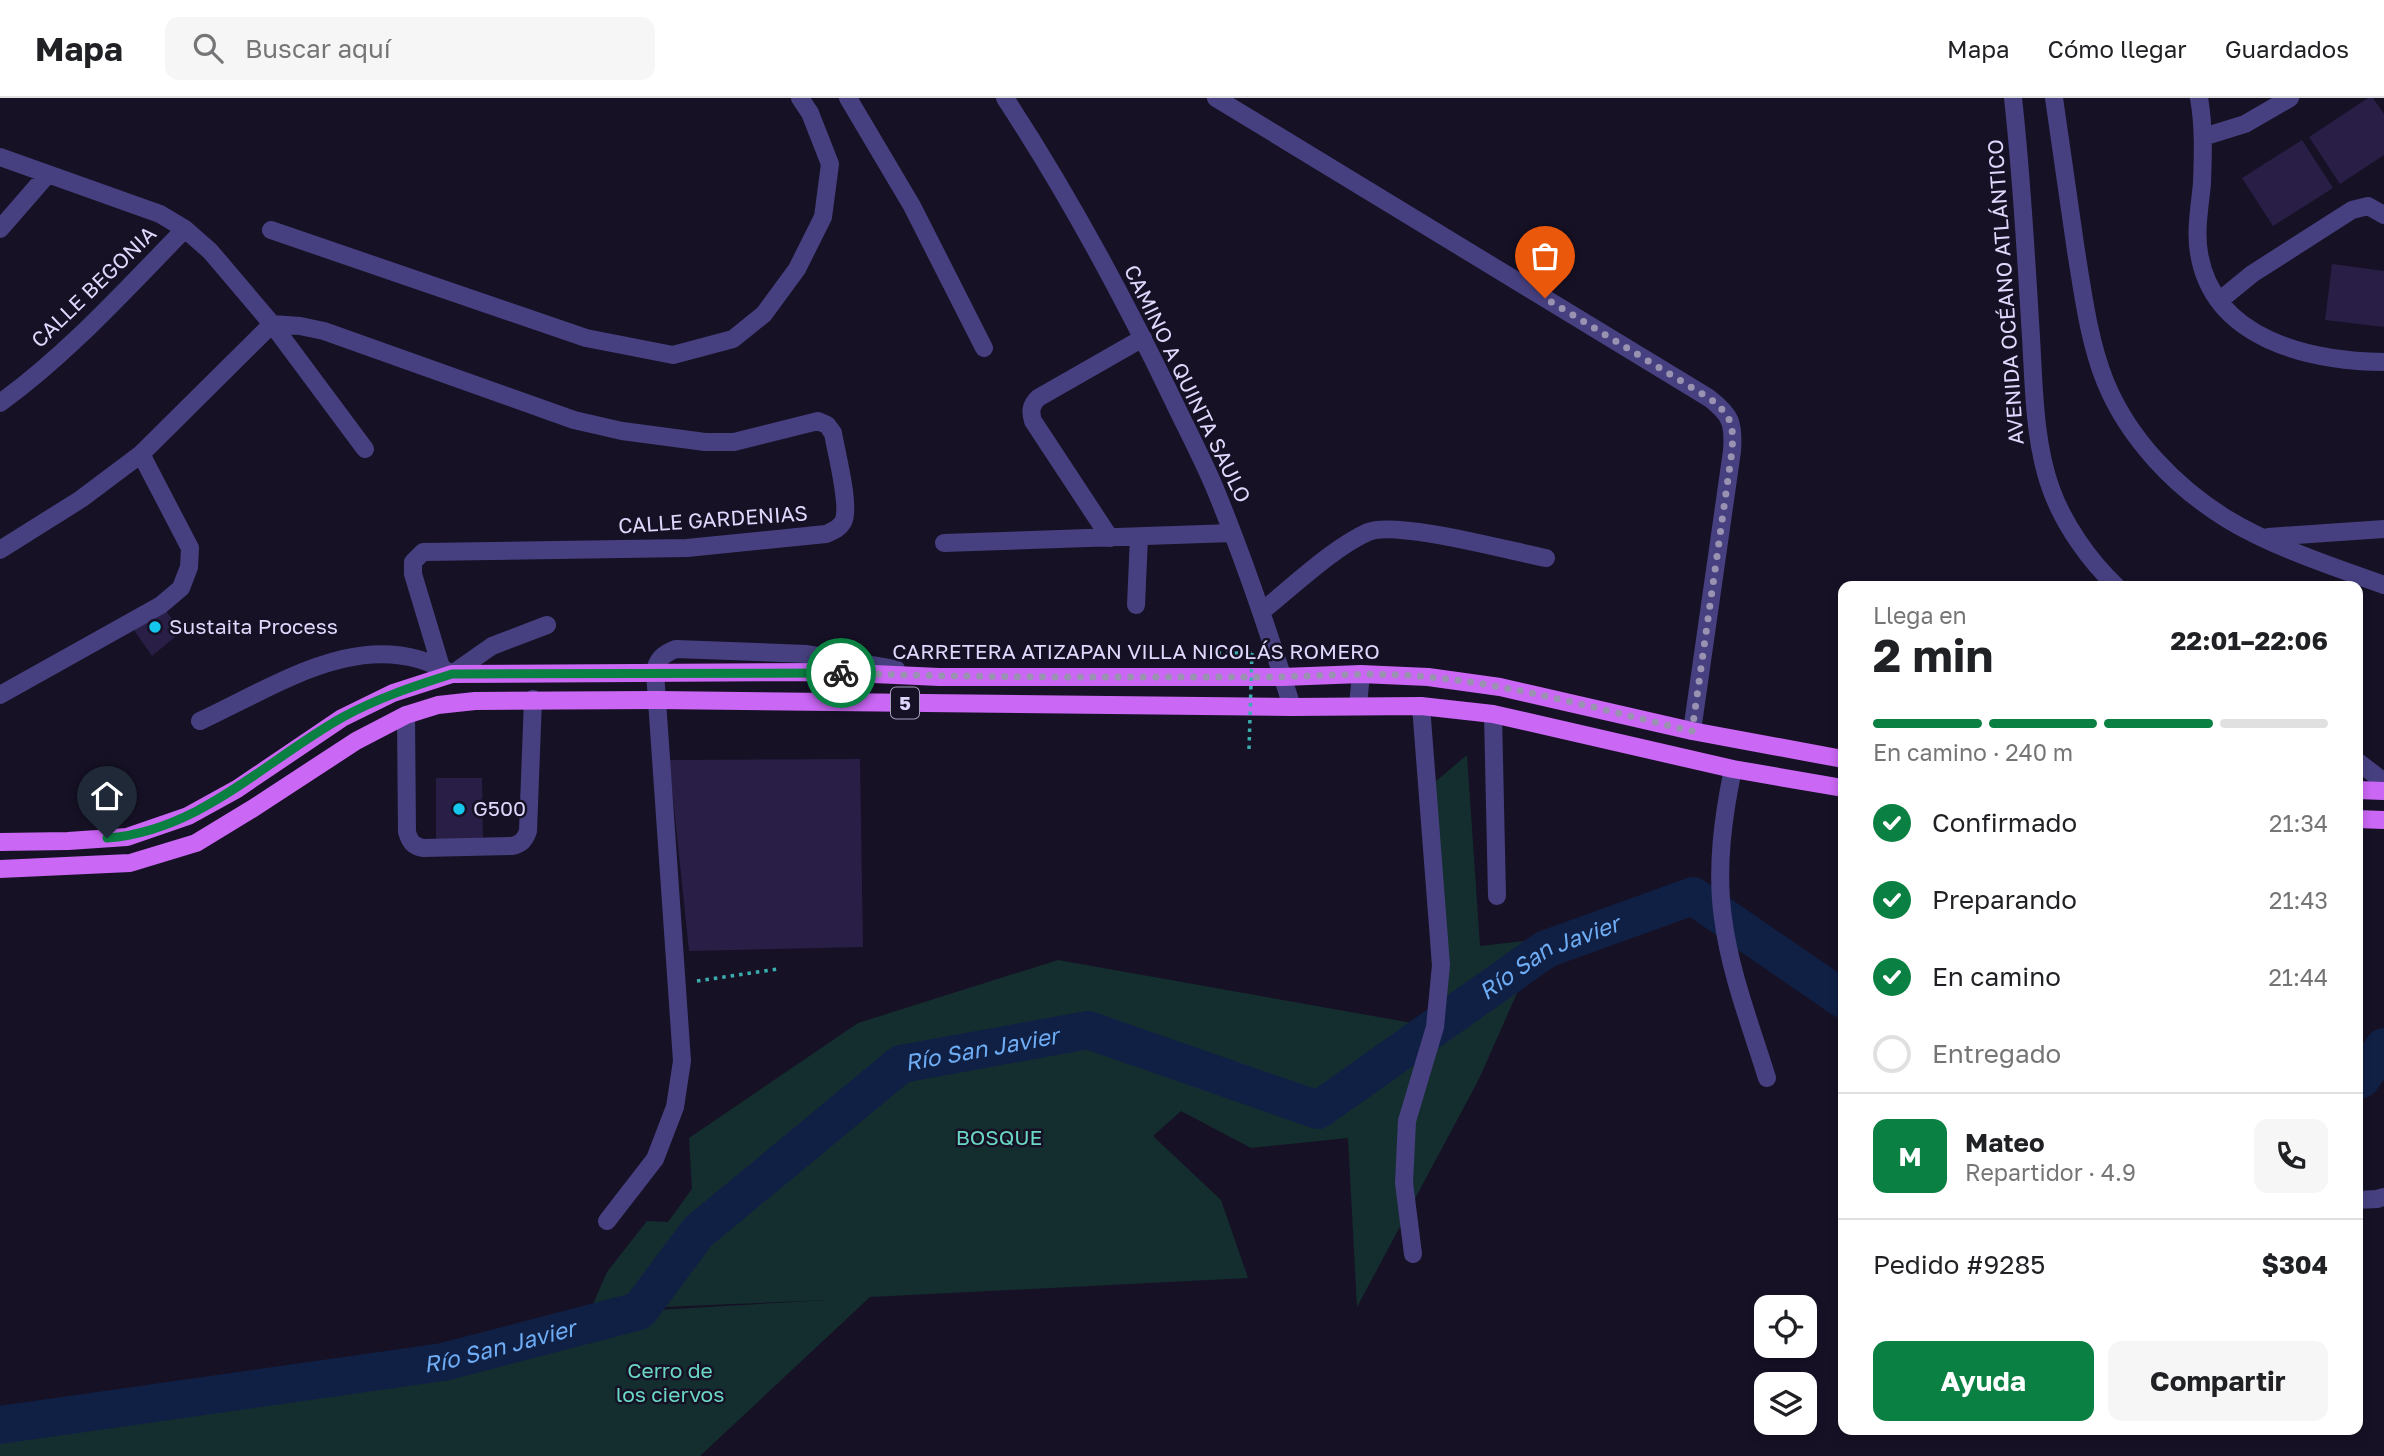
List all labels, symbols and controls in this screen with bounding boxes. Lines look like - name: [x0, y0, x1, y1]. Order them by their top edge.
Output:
- search box: [165, 17, 655, 80]
- text: Mapa: [35, 29, 123, 68]
- icon: search: [189, 29, 227, 67]
- text: Buscar aquí: [245, 33, 391, 64]
- text: Mapa: [1947, 34, 2010, 63]
- text: Cómo llegar: [2048, 34, 2187, 63]
- text: Guardados: [2225, 34, 2349, 63]
- street label: AVENIDA OCÉANO ATLÁNTICO: [1981, 138, 2029, 446]
- street label: CALLE BEGONIA: [25, 220, 161, 352]
- pin: [1515, 226, 1575, 298]
- icon: bag: [1526, 237, 1564, 275]
- street label: CAMINO A QUINTA SAULO: [1119, 260, 1257, 507]
- street label: CALLE GARDENIAS: [617, 499, 809, 539]
- text: Llega en: [1873, 601, 1967, 629]
- place label: Sustaita Process: [169, 613, 338, 639]
- marker: Sustaita Process: [147, 619, 163, 635]
- text: 22:01–22:06: [2170, 625, 2328, 656]
- text: 2 min: [1873, 627, 1993, 682]
- courier: [806, 638, 876, 708]
- street label: CARRETERA ATIZAPAN VILLA NICOLÁS ROMERO: [892, 638, 1380, 664]
- icon: bike: [822, 654, 860, 692]
- road number: 5: [891, 688, 919, 718]
- text: En camino · 240 m: [1873, 738, 2073, 766]
- pin: [77, 766, 137, 838]
- icon: home: [88, 777, 126, 815]
- place label: G500: [473, 795, 526, 821]
- marker: G500: [451, 801, 467, 817]
- icon: check: [1873, 804, 1911, 842]
- text: Confirmado: [1932, 807, 2077, 838]
- text: 21:34: [2269, 809, 2328, 837]
- icon: check: [1873, 881, 1911, 919]
- text: Preparando: [1932, 884, 2077, 915]
- text: 21:43: [2269, 886, 2328, 914]
- water label: Río San Javier: [1473, 908, 1626, 1005]
- icon: check: [1873, 958, 1911, 996]
- text: En camino: [1932, 961, 2061, 992]
- text: 21:44: [2269, 963, 2328, 991]
- water label: Río San Javier: [902, 1020, 1063, 1076]
- text: Entregado: [1932, 1038, 2061, 1069]
- button: phone: [2254, 1119, 2328, 1193]
- park label: BOSQUE: [956, 1124, 1042, 1150]
- text: Mateo: [1965, 1127, 2045, 1158]
- text: M: [1898, 1141, 1922, 1172]
- text: Repartidor · 4.9: [1965, 1158, 2136, 1186]
- text: Pedido #9285: [1873, 1249, 2045, 1280]
- text: $304: [2262, 1249, 2328, 1280]
- map controls: [1754, 1295, 1817, 1435]
- button: locate: [1754, 1295, 1817, 1358]
- water label: Río San Javier: [422, 1312, 581, 1378]
- button: Ayuda: [1873, 1341, 2094, 1421]
- button: Compartir: [2108, 1341, 2328, 1421]
- park label: Cerro de los ciervos: [616, 1357, 724, 1407]
- button: layers: [1754, 1372, 1817, 1435]

